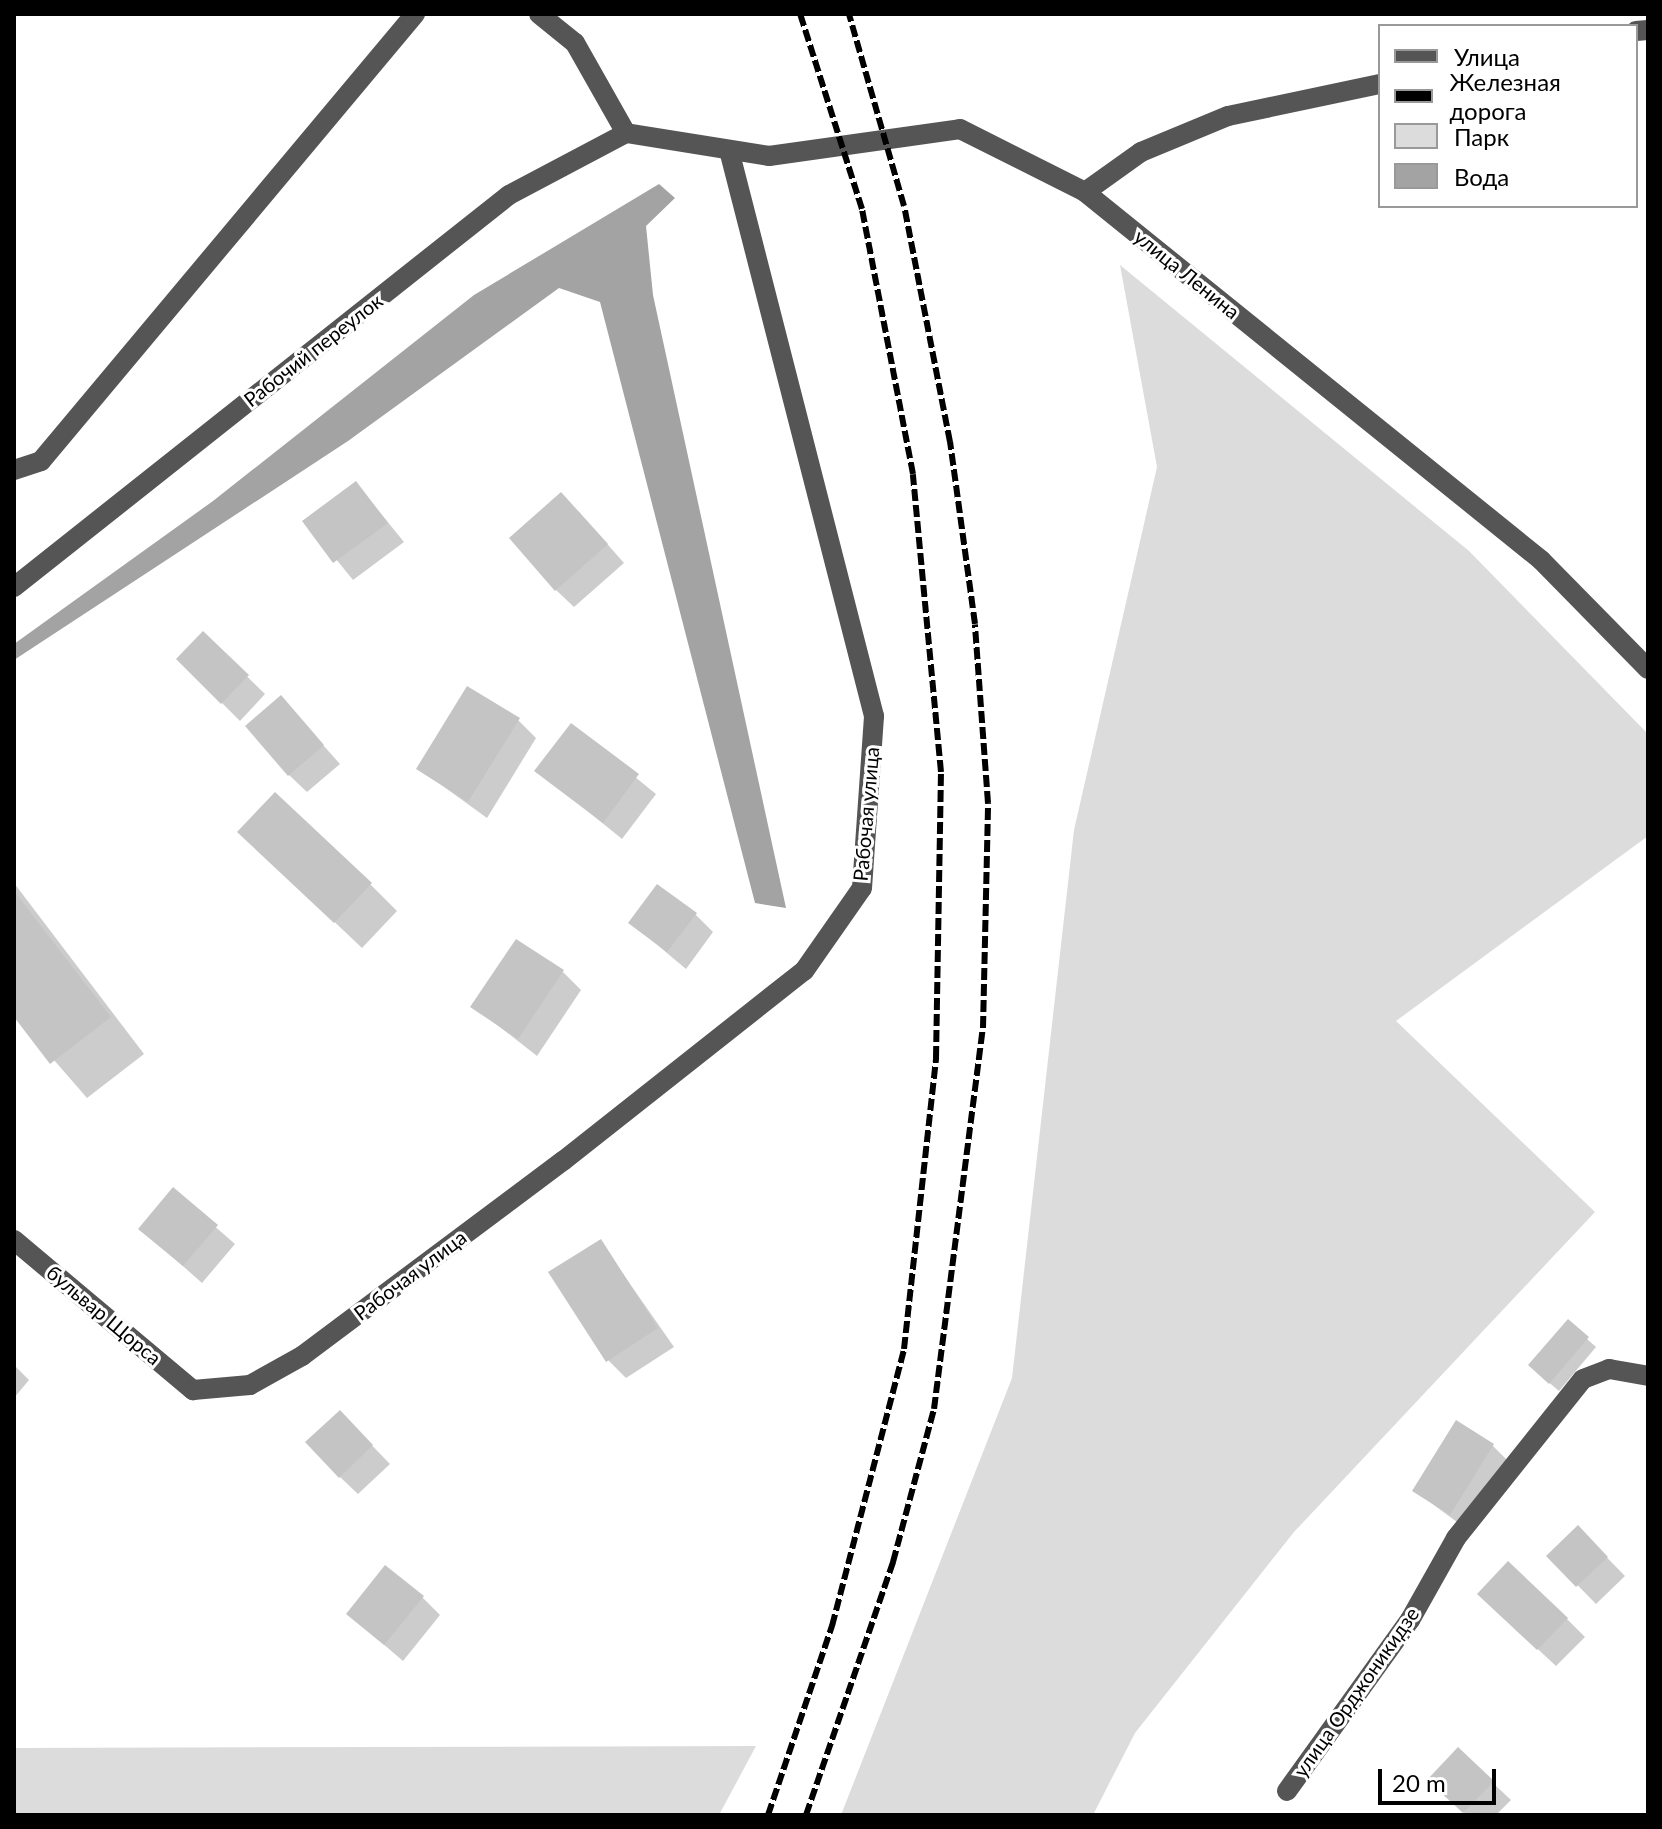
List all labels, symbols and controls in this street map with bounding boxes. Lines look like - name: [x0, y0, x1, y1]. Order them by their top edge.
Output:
- legend: [1378, 24, 1638, 208]
- text: Улица: [1454, 42, 1520, 71]
- text: Железная дорога: [1449, 67, 1561, 125]
- text: Парк: [1454, 122, 1509, 151]
- text: Вода: [1454, 162, 1509, 191]
- street label: улица Ленина: [1130, 224, 1244, 324]
- street label: Рабочий переулок: [239, 288, 387, 412]
- street label: Рабочая улица: [848, 746, 884, 882]
- street label: Рабочая улица: [349, 1225, 471, 1325]
- street label: бульвар Щорса: [42, 1260, 166, 1370]
- street label: улица Орджоникидзе: [1288, 1602, 1424, 1782]
- scale bar: [1382, 1753, 1500, 1803]
- text: 20 m: [1392, 1768, 1446, 1797]

